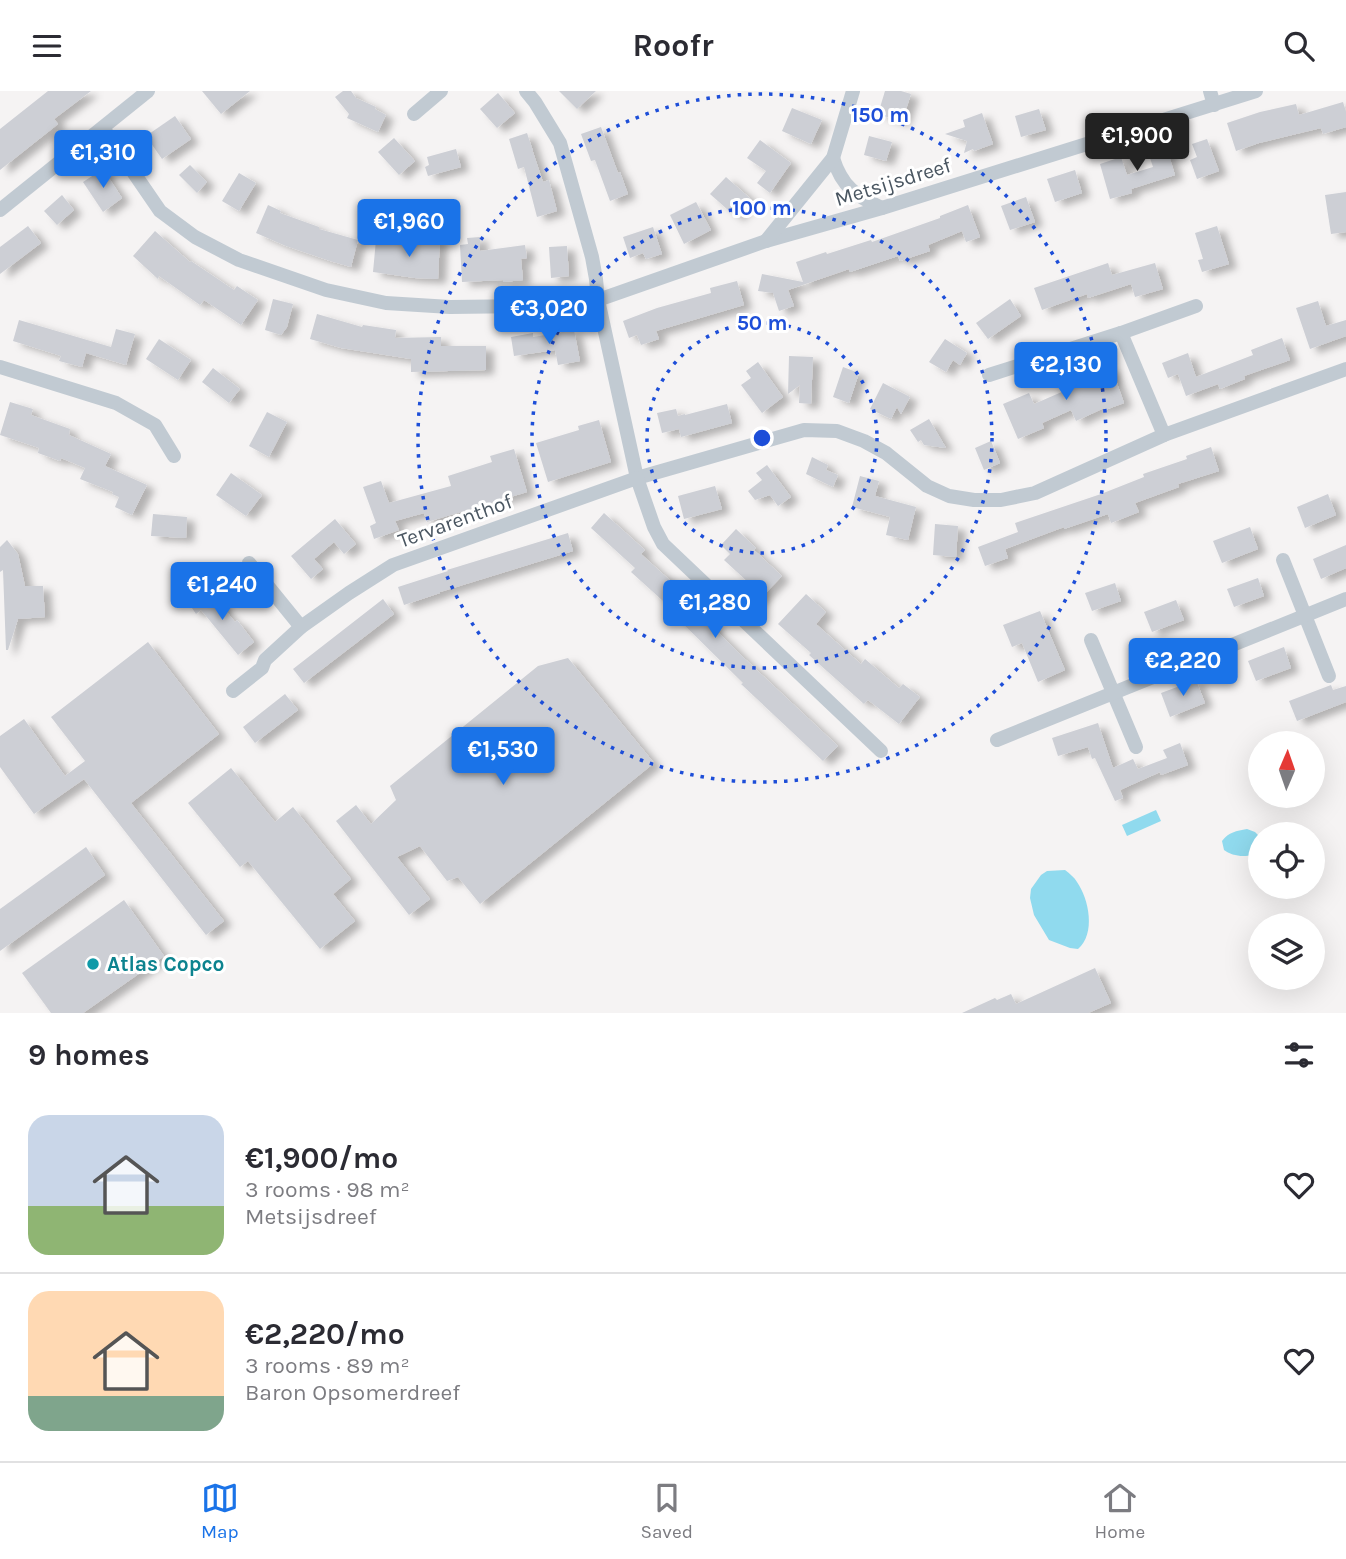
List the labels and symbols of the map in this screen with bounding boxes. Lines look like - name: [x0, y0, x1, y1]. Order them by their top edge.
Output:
- text: 150 m: [851, 103, 909, 127]
- pin: €1,900: [1080, 113, 1194, 173]
- pin: €1,310: [46, 131, 160, 190]
- street label: Metsijsdreef: [832, 153, 955, 211]
- text: 100 m: [732, 196, 792, 220]
- pin: €1,960: [352, 199, 466, 259]
- pin: €3,020: [492, 287, 606, 346]
- text: 50 m: [737, 311, 787, 335]
- pin: €2,130: [1009, 343, 1123, 402]
- centre of rings: [750, 426, 774, 450]
- street label: Tervarenthof: [395, 489, 516, 553]
- pin: €1,240: [165, 563, 279, 622]
- pin: €1,280: [658, 581, 772, 640]
- pin: €2,220: [1126, 639, 1240, 698]
- pin: €1,530: [446, 727, 560, 787]
- north arrow: [1248, 731, 1325, 809]
- place label: Atlas Copco: [107, 952, 225, 976]
- marker: Atlas Copco: [85, 956, 101, 972]

